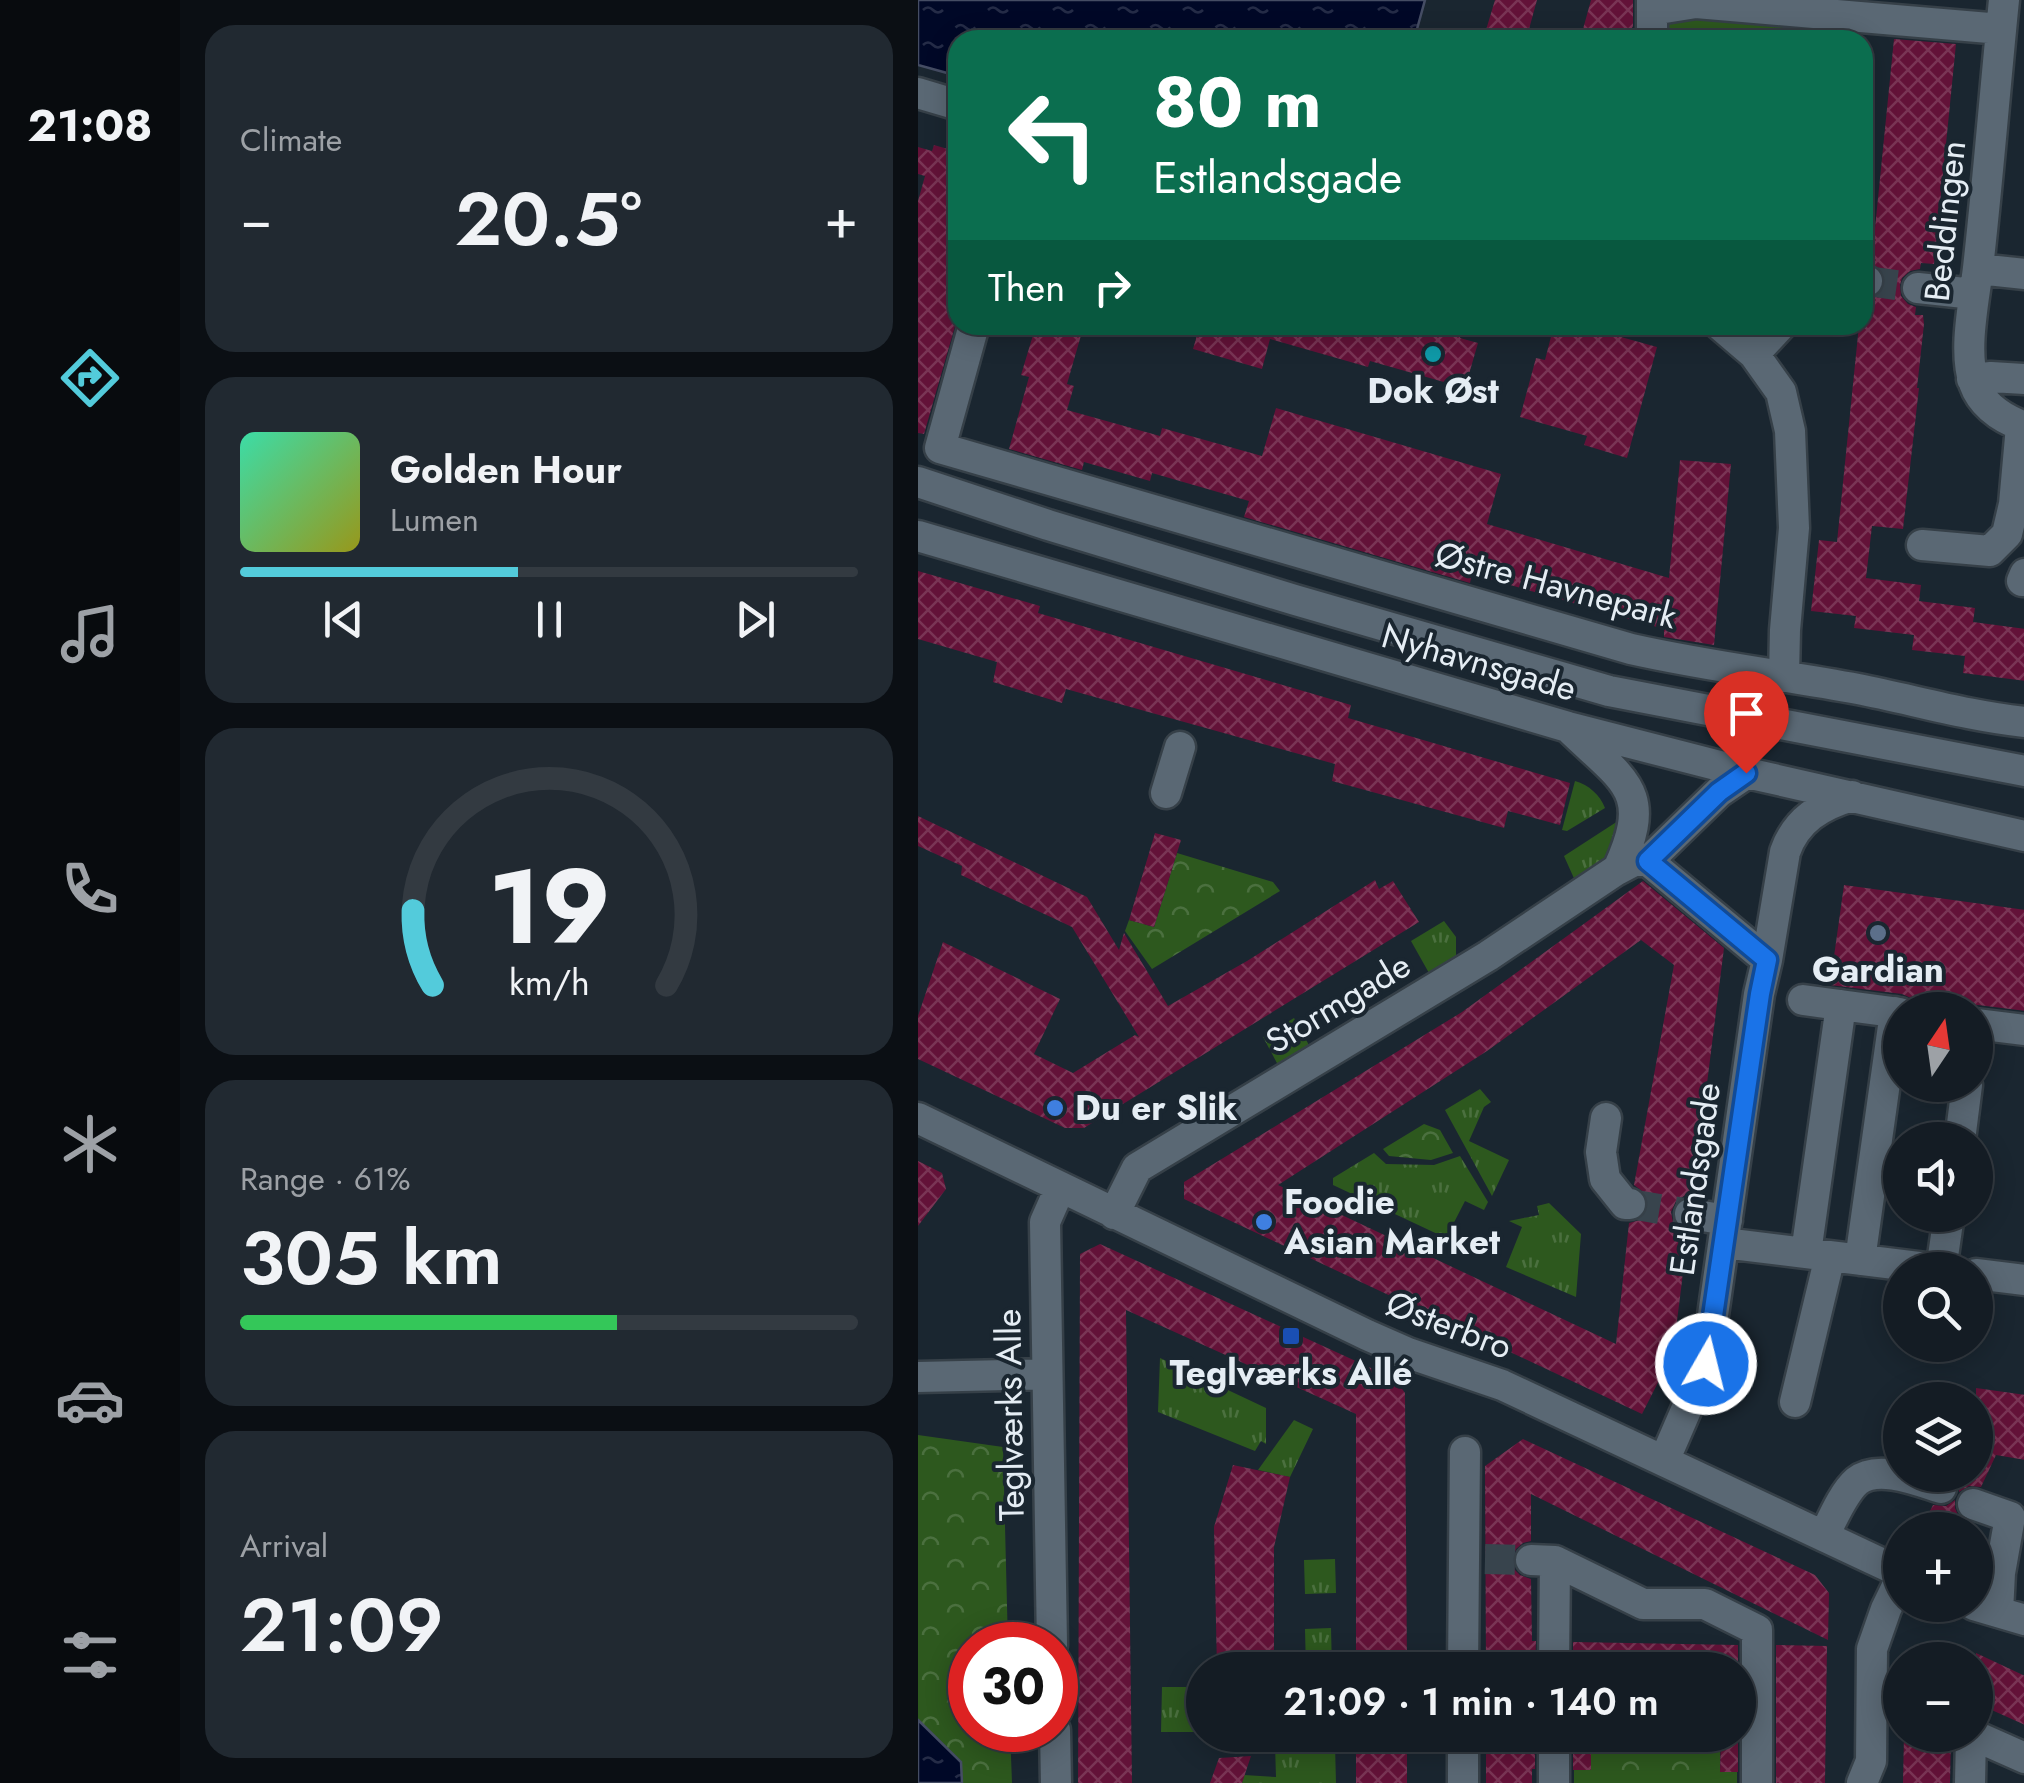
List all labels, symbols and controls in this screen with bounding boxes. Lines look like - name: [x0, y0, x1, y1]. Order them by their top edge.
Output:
- text: 80 m: [1153, 52, 1322, 153]
- icon: left: [988, 70, 1118, 200]
- text: 21:08: [28, 93, 152, 158]
- text: Climate: [240, 117, 342, 163]
- street label: Beddingen: [1912, 138, 1978, 304]
- text: Estlandsgade: [1153, 145, 1402, 210]
- text: 20.5°: [455, 165, 642, 273]
- text: −: [240, 179, 272, 259]
- text: +: [824, 179, 858, 259]
- text: Then: [988, 260, 1065, 315]
- icon: right: [1085, 260, 1140, 315]
- icon: directions: [55, 343, 125, 413]
- marker: Dok Øst: [1422, 343, 1444, 365]
- place label: Dok Øst: [1367, 366, 1499, 416]
- text: Golden Hour: [390, 442, 622, 497]
- text: Lumen: [390, 497, 479, 543]
- street label: Østre Havnepark: [1430, 529, 1683, 641]
- icon: previous: [316, 592, 371, 647]
- icon: pause: [522, 592, 577, 647]
- icon: next: [728, 592, 783, 647]
- icon: music: [55, 599, 125, 669]
- street label: Nyhavnsgade: [1376, 610, 1582, 714]
- pin: [1704, 671, 1789, 774]
- icon: arrive: [1719, 686, 1774, 741]
- text: 19: [488, 832, 610, 982]
- icon: phone: [55, 854, 125, 924]
- marker: Gardian: [1867, 922, 1889, 944]
- street label: Stormgade: [1256, 940, 1420, 1066]
- place label: Gardian: [1812, 945, 1944, 995]
- text: km/h: [509, 957, 589, 1008]
- north arrow: [1883, 992, 1993, 1102]
- map controls: [1883, 992, 1993, 1752]
- street label: Estlandsgade: [1657, 1080, 1733, 1278]
- place label: Du er Slik: [1075, 1083, 1237, 1133]
- marker: Du er Slik: [1044, 1097, 1066, 1119]
- icon: climate: [55, 1109, 125, 1179]
- button: sound: [1883, 1122, 1993, 1232]
- text: Range · 61%: [240, 1156, 411, 1202]
- place label: Foodie Asian Market: [1283, 1177, 1500, 1267]
- text: 305 km: [240, 1204, 503, 1312]
- marker: Foodie Asian Market: [1253, 1211, 1275, 1233]
- button: search: [1883, 1252, 1993, 1362]
- street label: Østerbro: [1379, 1278, 1519, 1372]
- street label: Teglværks Alle: [983, 1308, 1037, 1522]
- position arrow: [1654, 1312, 1758, 1416]
- marker: Teglværks Allé: [1280, 1325, 1302, 1347]
- place label: Teglværks Allé: [1170, 1348, 1412, 1398]
- icon: car: [55, 1365, 125, 1435]
- button: layers: [1883, 1382, 1993, 1492]
- button: +: [1883, 1512, 1993, 1622]
- text: Arrival: [240, 1523, 328, 1569]
- text: 21:09: [240, 1571, 444, 1679]
- icon: filters: [55, 1620, 125, 1690]
- speed limit sign: 30: [948, 1622, 1078, 1752]
- button: −: [1883, 1642, 1993, 1752]
- text: 21:09 · 1 min · 140 m: [1283, 1674, 1659, 1729]

